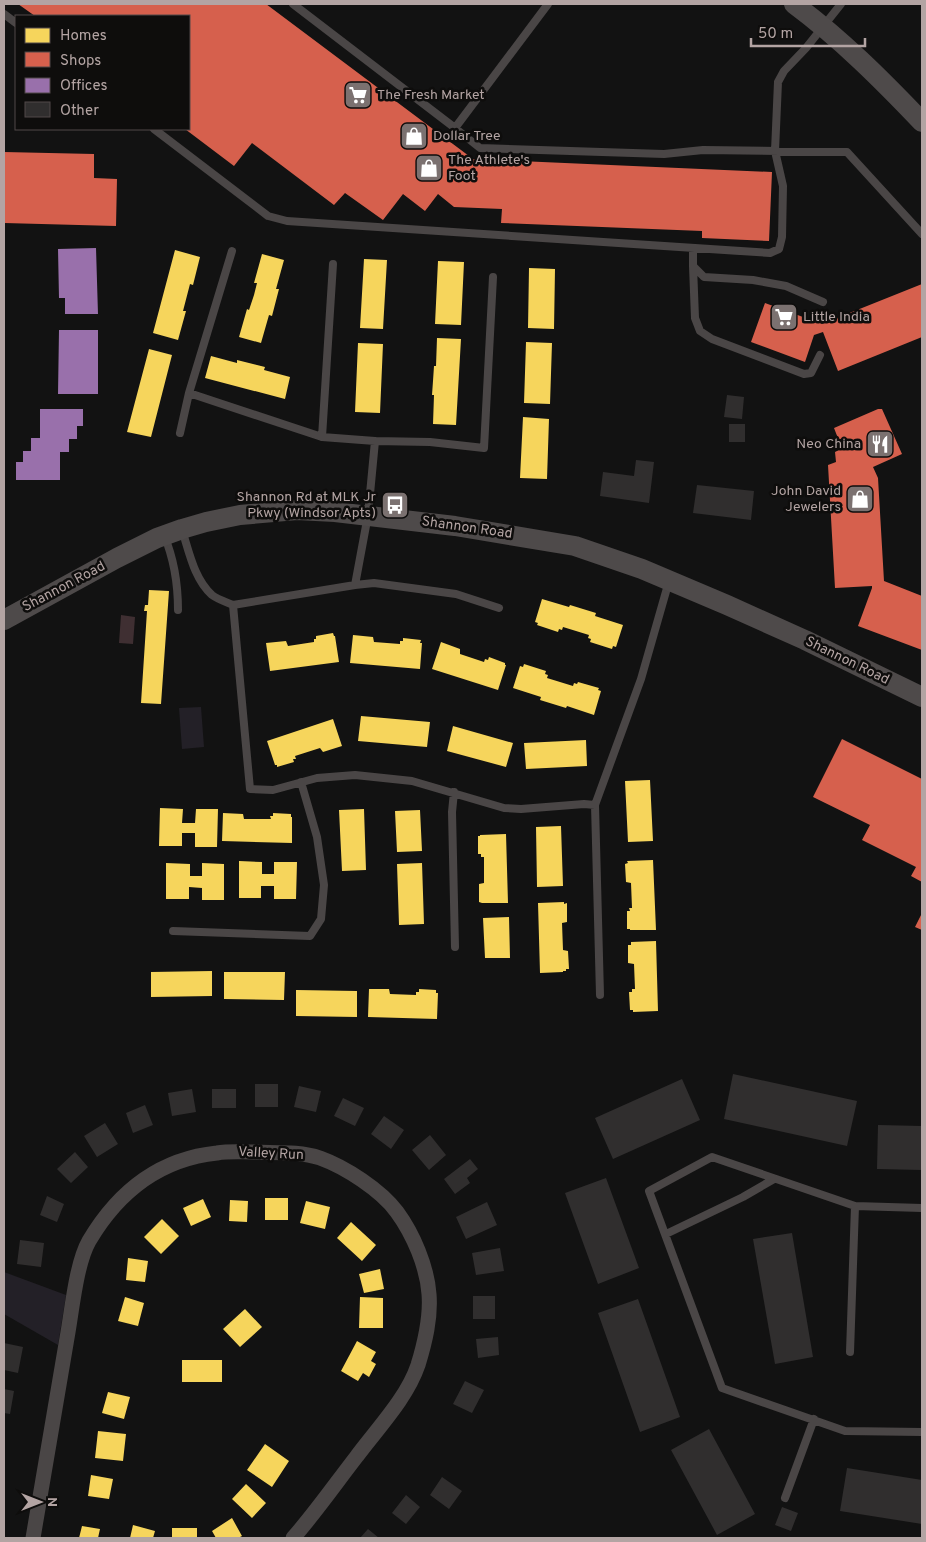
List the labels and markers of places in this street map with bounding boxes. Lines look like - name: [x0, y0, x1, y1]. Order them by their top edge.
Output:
- supermarket icon: The Fresh Market: [343, 80, 373, 110]
- place label: The Fresh Market: [377, 87, 485, 104]
- shop icon: Dollar Tree: [399, 121, 429, 151]
- place label: Dollar Tree: [433, 128, 501, 145]
- place label: The Athlete's Foot: [448, 152, 530, 185]
- shop icon: The Athlete's Foot: [414, 153, 444, 183]
- supermarket icon: Little India: [769, 302, 799, 332]
- place label: Little India: [803, 309, 870, 326]
- restaurant icon: Neo China: [865, 429, 895, 459]
- place label: Neo China: [796, 436, 861, 453]
- place label: John David Jewelers: [771, 483, 841, 516]
- shop icon: John David Jewelers: [845, 484, 875, 514]
- place label: Shannon Rd at MLK Jr Pkwy (Windsor Apts): [237, 489, 377, 522]
- bus stop icon: Shannon Rd at MLK Jr Pkwy (Windsor Apts): [380, 490, 410, 520]

